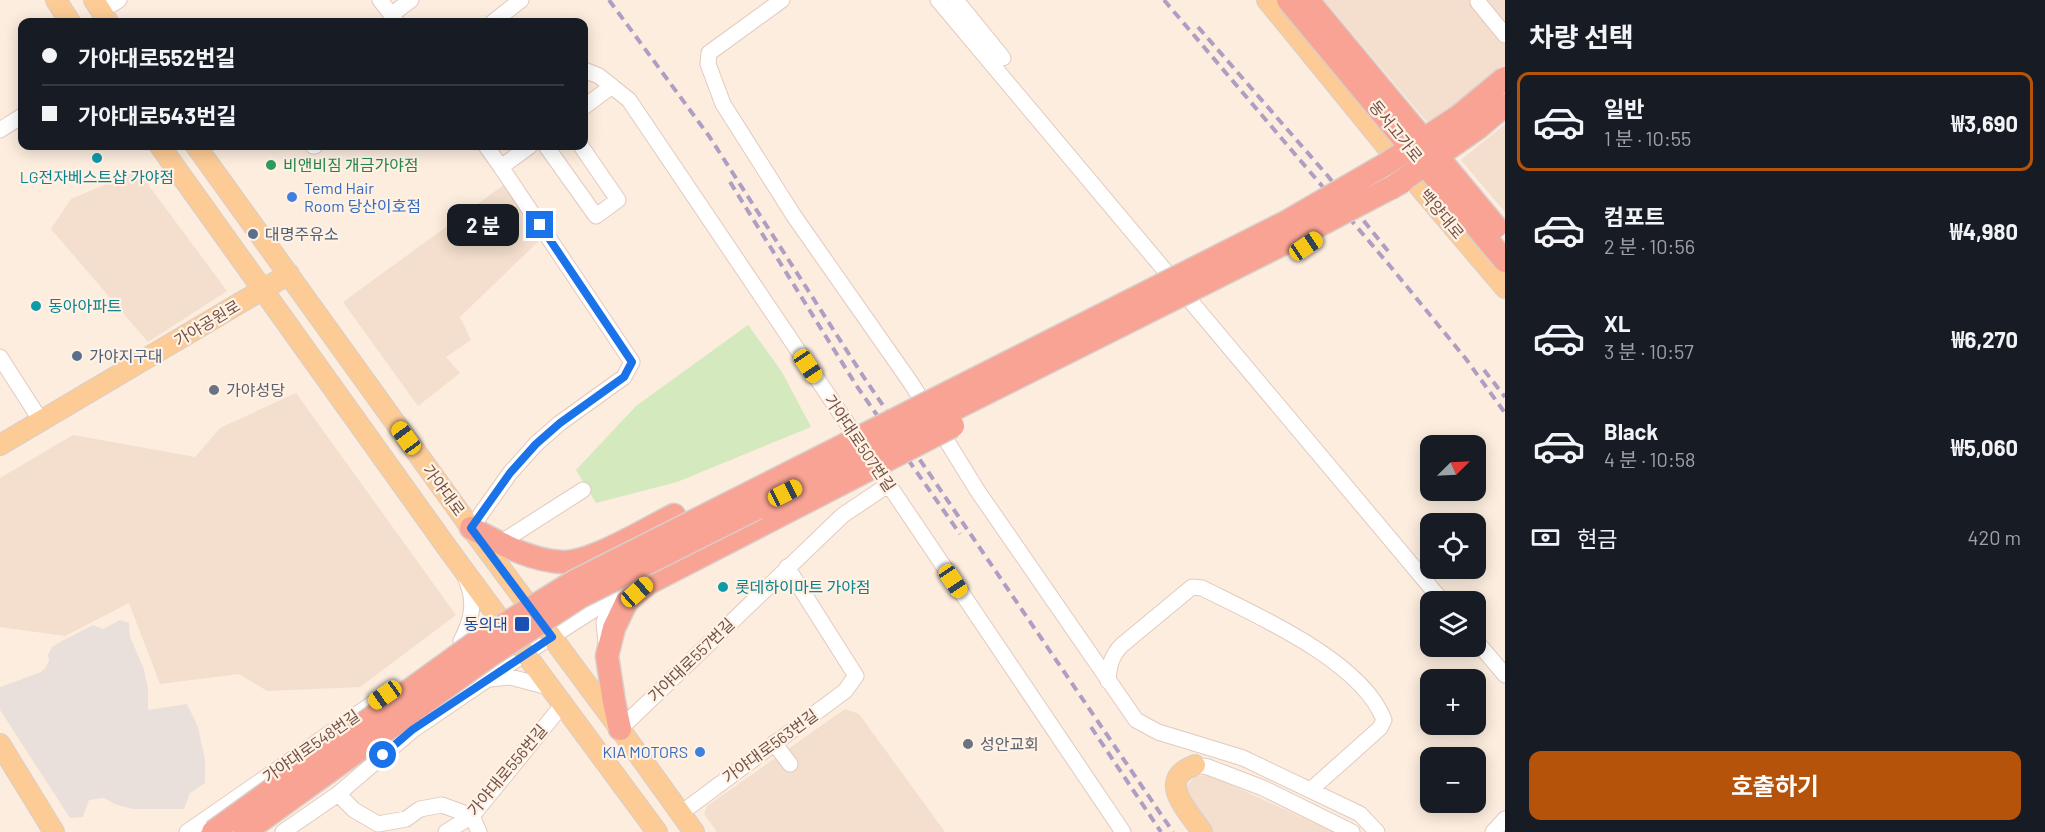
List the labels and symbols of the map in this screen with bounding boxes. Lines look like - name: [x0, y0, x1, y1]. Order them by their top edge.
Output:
- street label: 동서고가로: [1366, 96, 1427, 165]
- marker: LG전자베스트샵 가야점: [90, 151, 104, 165]
- place label: 비앤비짐 개금가야점: [283, 155, 419, 174]
- marker: 비앤비짐 개금가야점: [264, 158, 278, 172]
- place label: LG전자베스트샵 가야점: [20, 167, 174, 186]
- place label: Temd Hair Room 당산이호점: [304, 178, 421, 215]
- street label: 백양대로: [1416, 185, 1469, 243]
- marker: Temd Hair Room 당산이호점: [285, 190, 299, 204]
- callout: 2 분: [447, 204, 519, 246]
- route end: [526, 211, 553, 238]
- place label: 대명주유소: [265, 224, 339, 243]
- marker: 대명주유소: [246, 227, 260, 241]
- car: [1286, 228, 1326, 264]
- street label: 가야공원로: [170, 295, 243, 350]
- place label: 동아아파트: [48, 296, 122, 315]
- marker: 동아아파트: [29, 299, 43, 313]
- place label: 가야지구대: [89, 346, 163, 365]
- car: [790, 346, 826, 386]
- marker: 가야지구대: [70, 349, 84, 363]
- place label: 가야성당: [226, 380, 285, 399]
- marker: 가야성당: [207, 383, 221, 397]
- street label: 가야대로507번길: [821, 391, 900, 495]
- car: [388, 418, 424, 458]
- north arrow: [1420, 435, 1486, 501]
- street label: 가야대로: [419, 460, 470, 519]
- car: [765, 477, 805, 509]
- car: [935, 561, 971, 601]
- car: [618, 573, 656, 611]
- place label: 롯데하이마트 가야점: [735, 577, 871, 596]
- marker: 롯데하이마트 가야점: [716, 580, 730, 594]
- place label: 동의대: [464, 614, 508, 633]
- street label: 가야대로557번길: [644, 614, 738, 705]
- marker: 동의대: [513, 615, 531, 633]
- car: [365, 677, 405, 713]
- street label: 가야대로548번길: [259, 705, 363, 786]
- street label: 가야대로563번길: [718, 705, 821, 787]
- street label: 가야대로556번길: [463, 720, 550, 819]
- place label: 성안교회: [980, 734, 1039, 753]
- marker: 성안교회: [961, 737, 975, 751]
- route start: [369, 741, 396, 768]
- place label: KIA MOTORS: [602, 742, 688, 761]
- marker: KIA MOTORS: [693, 745, 707, 759]

